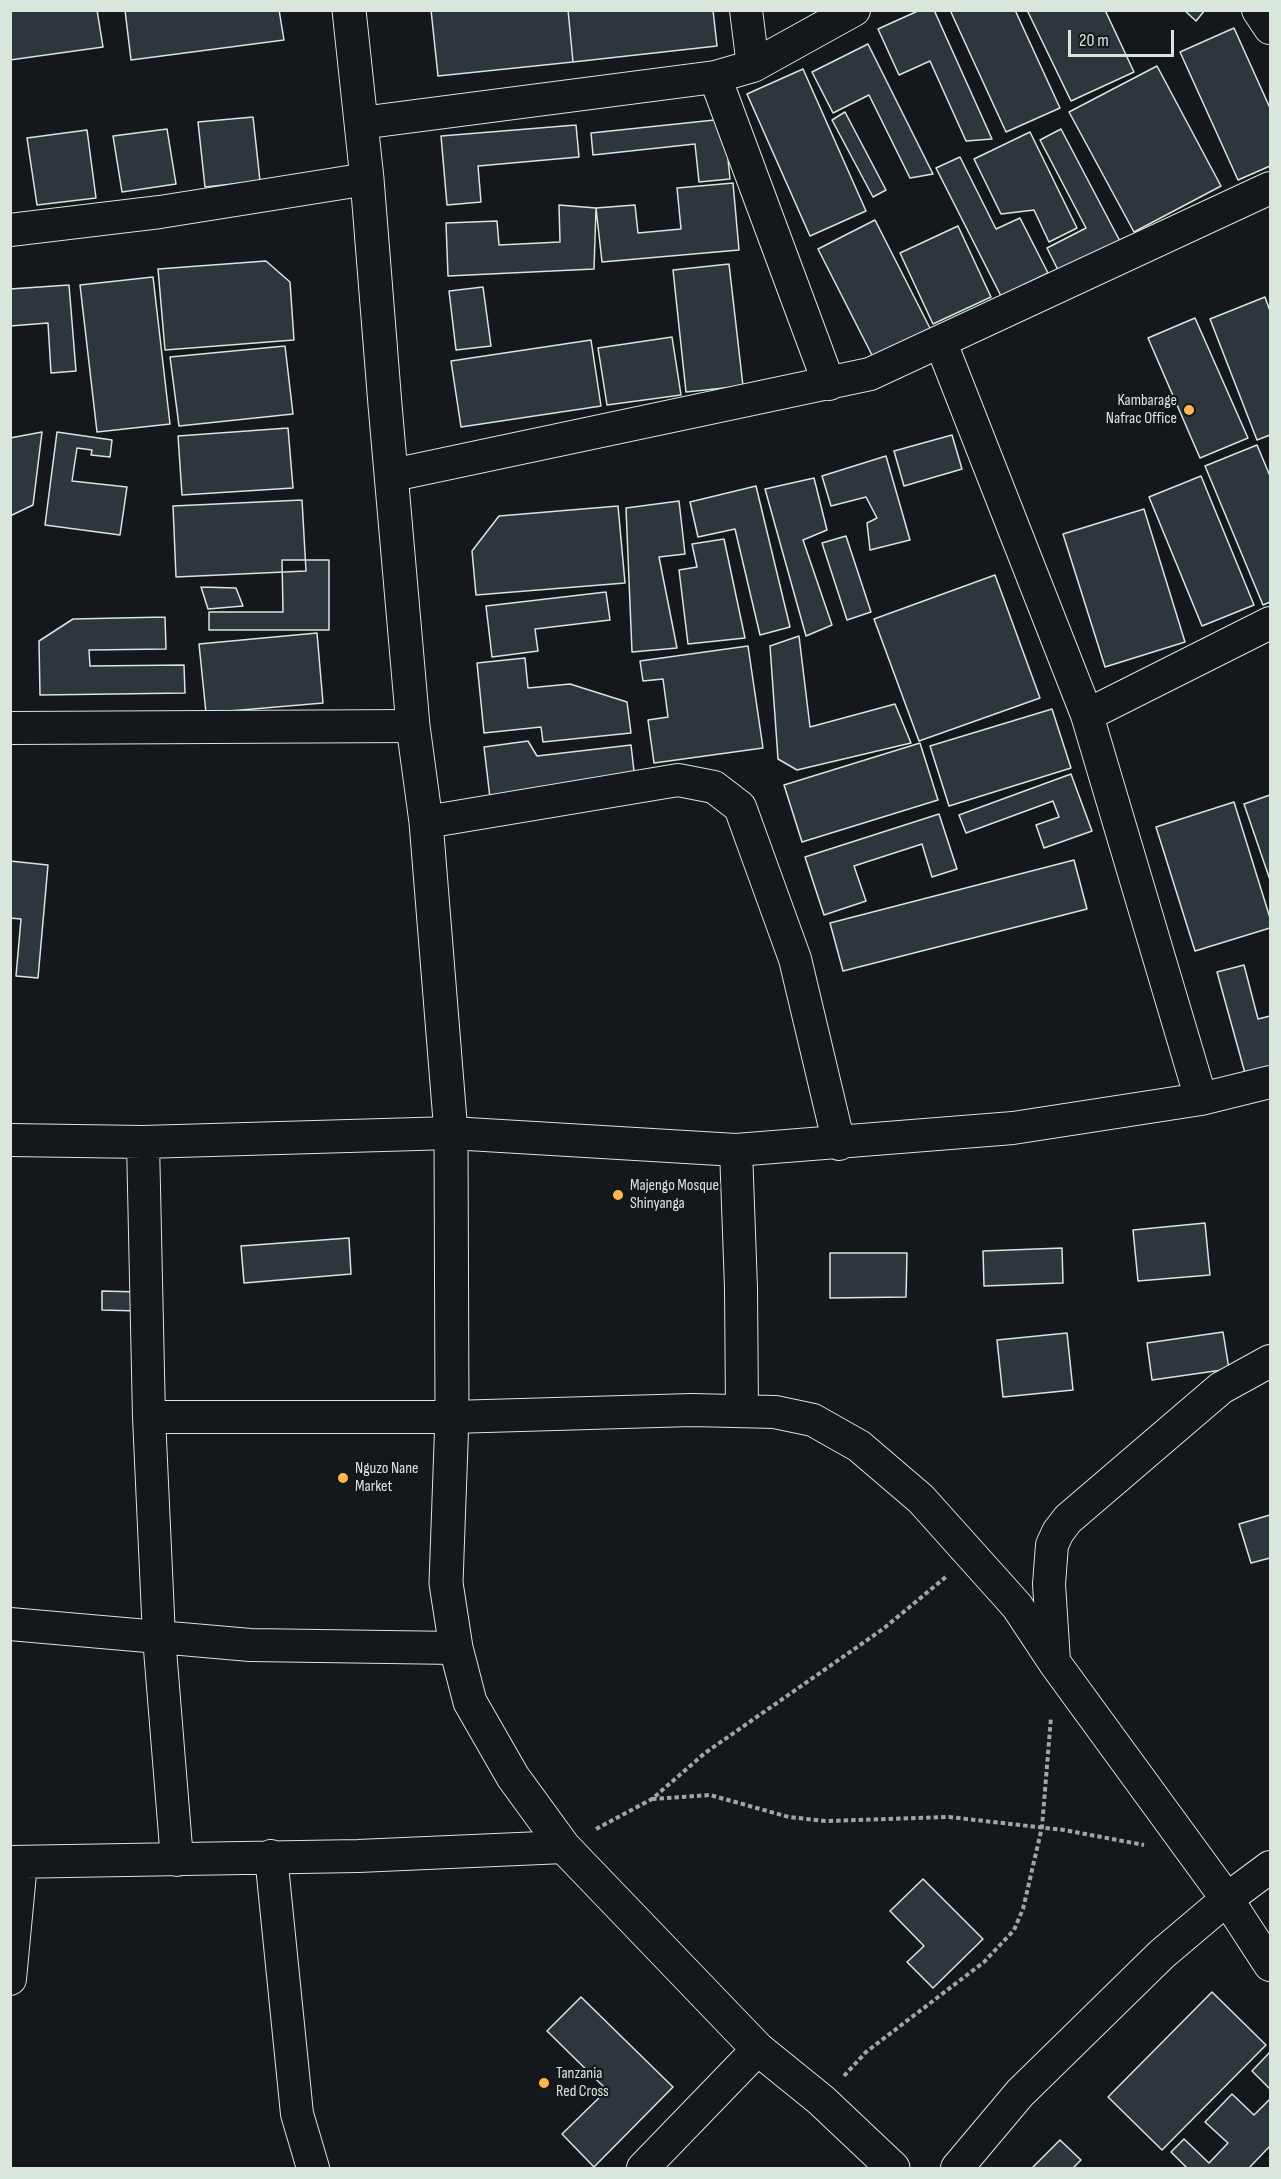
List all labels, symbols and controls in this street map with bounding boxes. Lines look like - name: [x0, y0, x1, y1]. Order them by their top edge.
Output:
- scale bar: [1071, 18, 1178, 56]
- text: 20 m: [1079, 30, 1109, 51]
- place label: Kambarage Nafrac Office: [1106, 391, 1177, 429]
- marker: Kambarage Nafrac Office: [1182, 403, 1196, 417]
- place label: Majengo Mosque Shinyanga: [630, 1176, 719, 1214]
- marker: Majengo Mosque Shinyanga: [611, 1188, 625, 1202]
- place label: Nguzo Nane Market: [355, 1459, 419, 1497]
- marker: Nguzo Nane Market: [336, 1471, 350, 1485]
- place label: Tanzania Red Cross: [556, 2064, 609, 2102]
- marker: Tanzania Red Cross: [537, 2076, 551, 2090]

